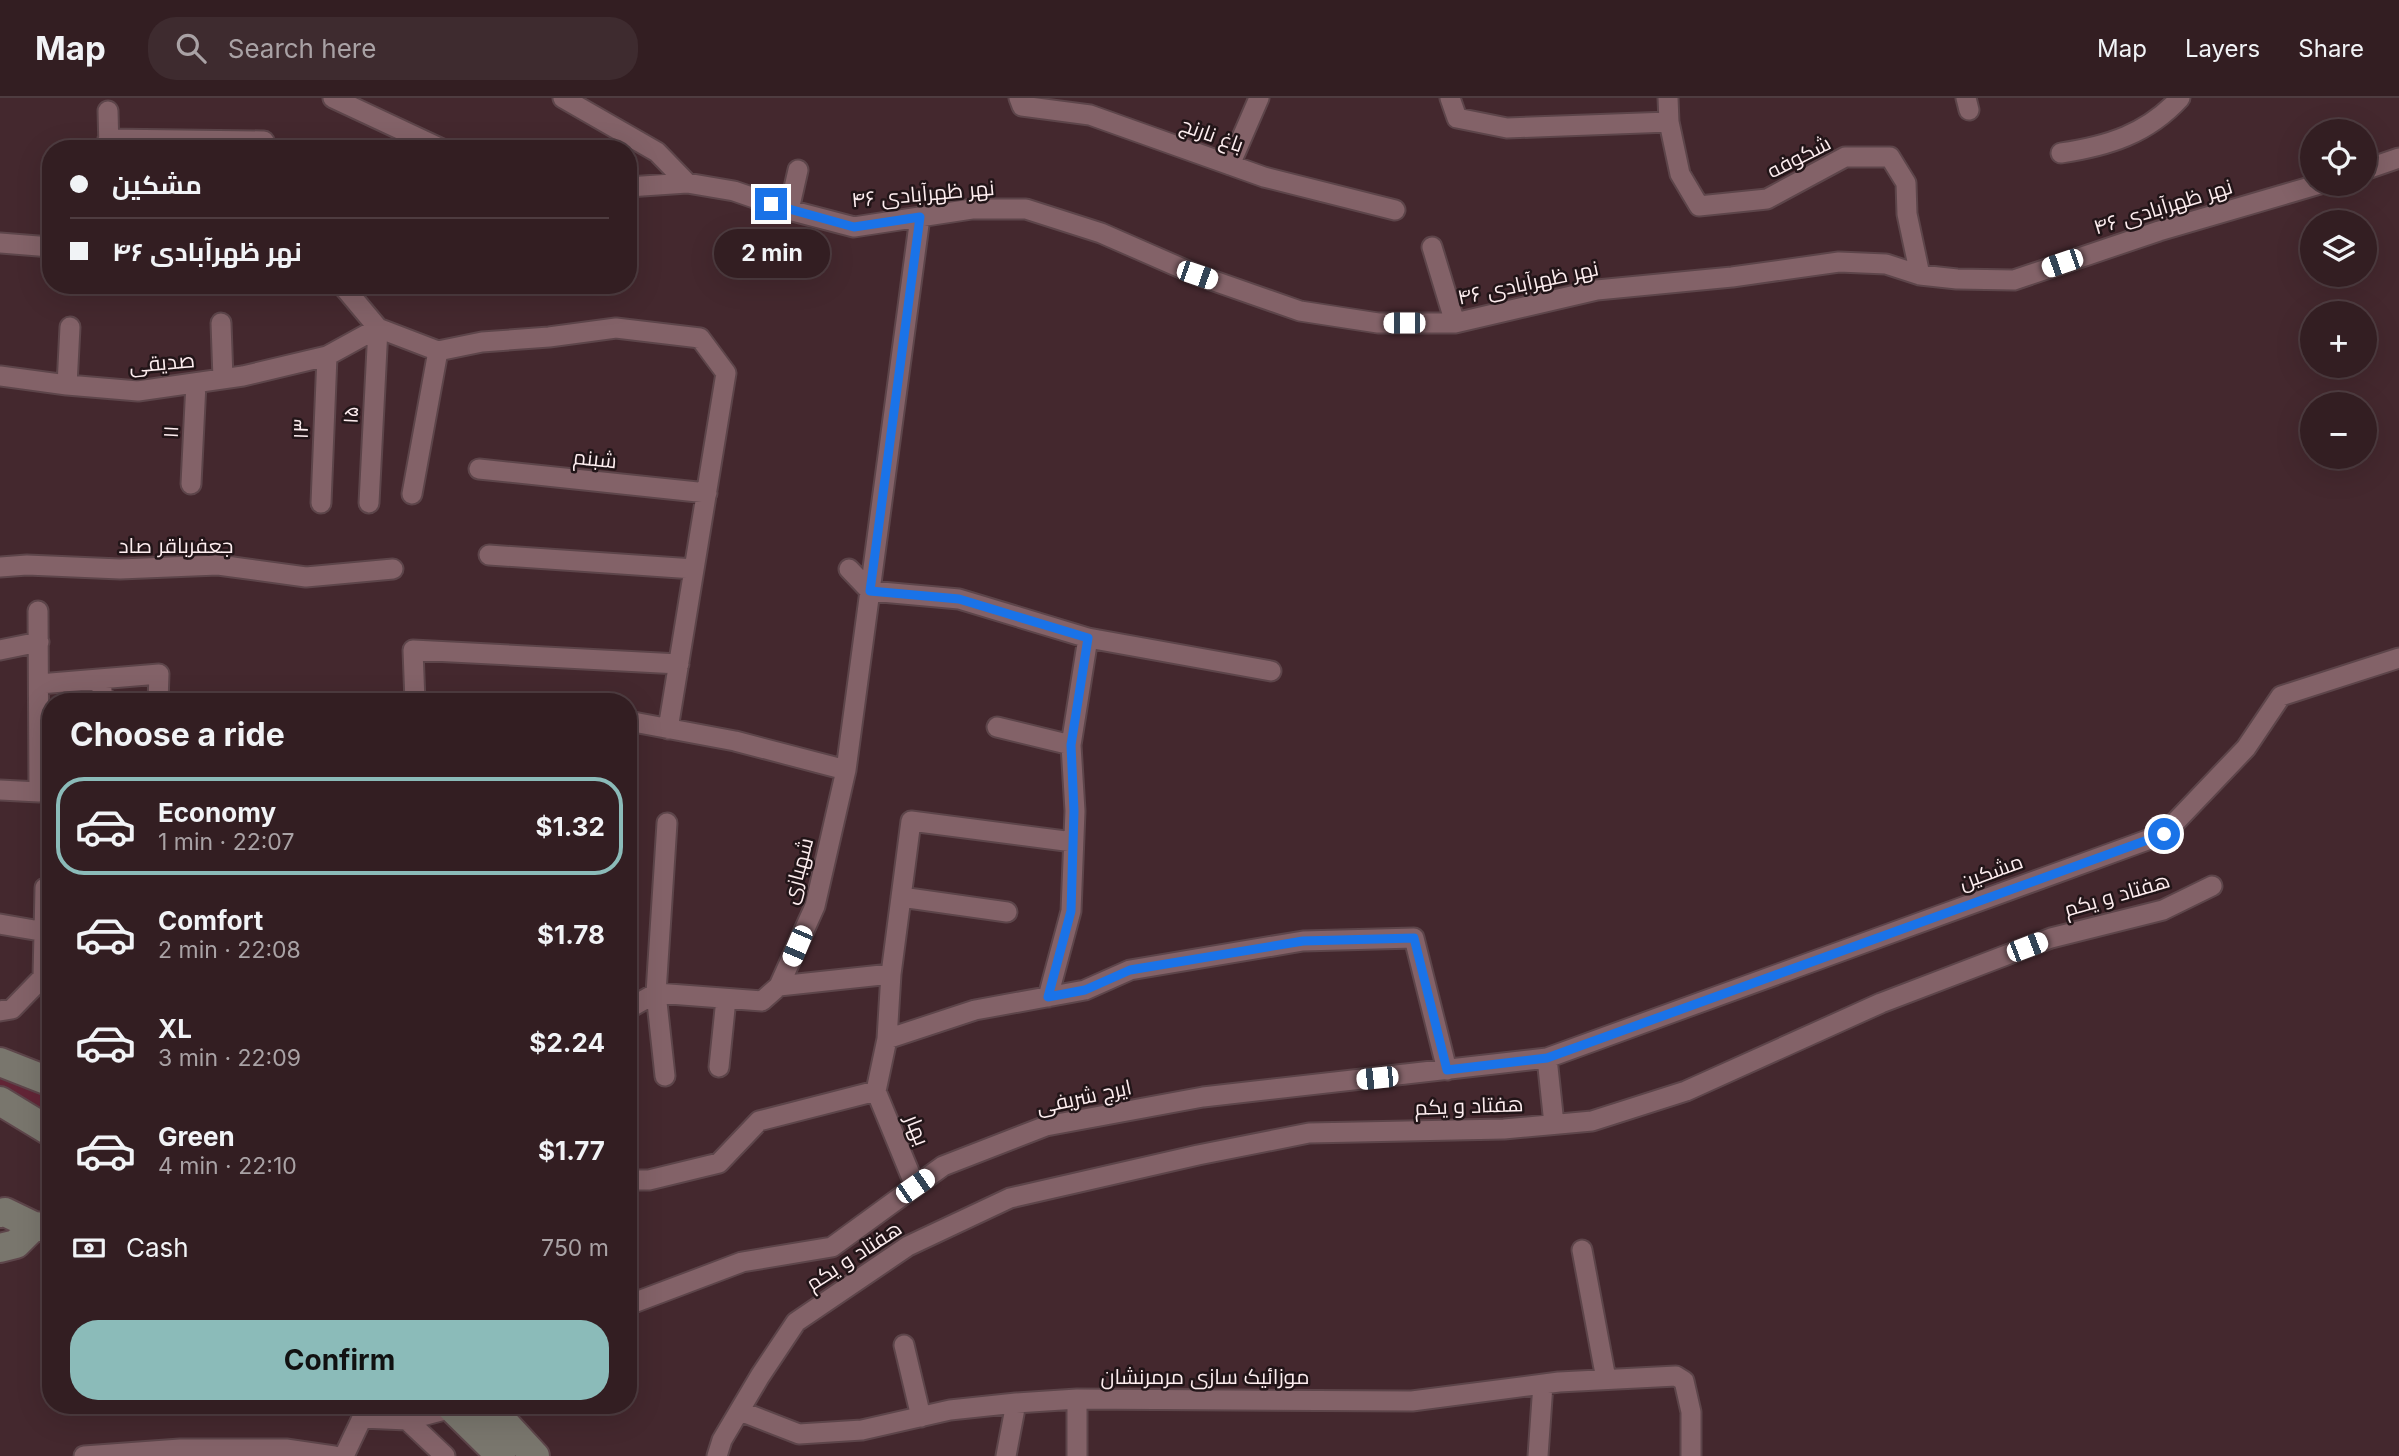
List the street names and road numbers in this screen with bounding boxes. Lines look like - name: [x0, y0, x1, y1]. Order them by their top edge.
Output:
- street label: باغ نارنج: [1176, 112, 1247, 159]
- street label: شکوفه: [1763, 130, 1835, 183]
- street label: نهر ظهرآبادی ۴۶: [2090, 174, 2236, 240]
- street label: نهر ظهرآبادی ۴۶: [850, 175, 996, 213]
- street label: نهر ظهرآبادی ۴۶: [1455, 255, 1601, 311]
- street label: صدیقی: [128, 347, 196, 379]
- street label: ۱۵: [338, 405, 363, 425]
- street label: ۱۳: [288, 418, 313, 440]
- street label: ۱۱: [158, 425, 183, 439]
- street label: شبنم: [572, 444, 618, 475]
- street label: جعفرباقر صاد: [118, 533, 234, 558]
- street label: شهبازی: [777, 835, 819, 907]
- street label: مشکین: [1955, 848, 2027, 896]
- street label: هفتاد و یکم: [2061, 867, 2173, 924]
- street label: ایرج شریفی: [1034, 1074, 1134, 1121]
- street label: هفتاد و یکم: [1414, 1091, 1524, 1122]
- street label: بهار: [899, 1110, 935, 1149]
- street label: هفتاد و یکم: [801, 1215, 907, 1297]
- street label: موزائیک سازی مرمرنشان: [1101, 1364, 1309, 1390]

